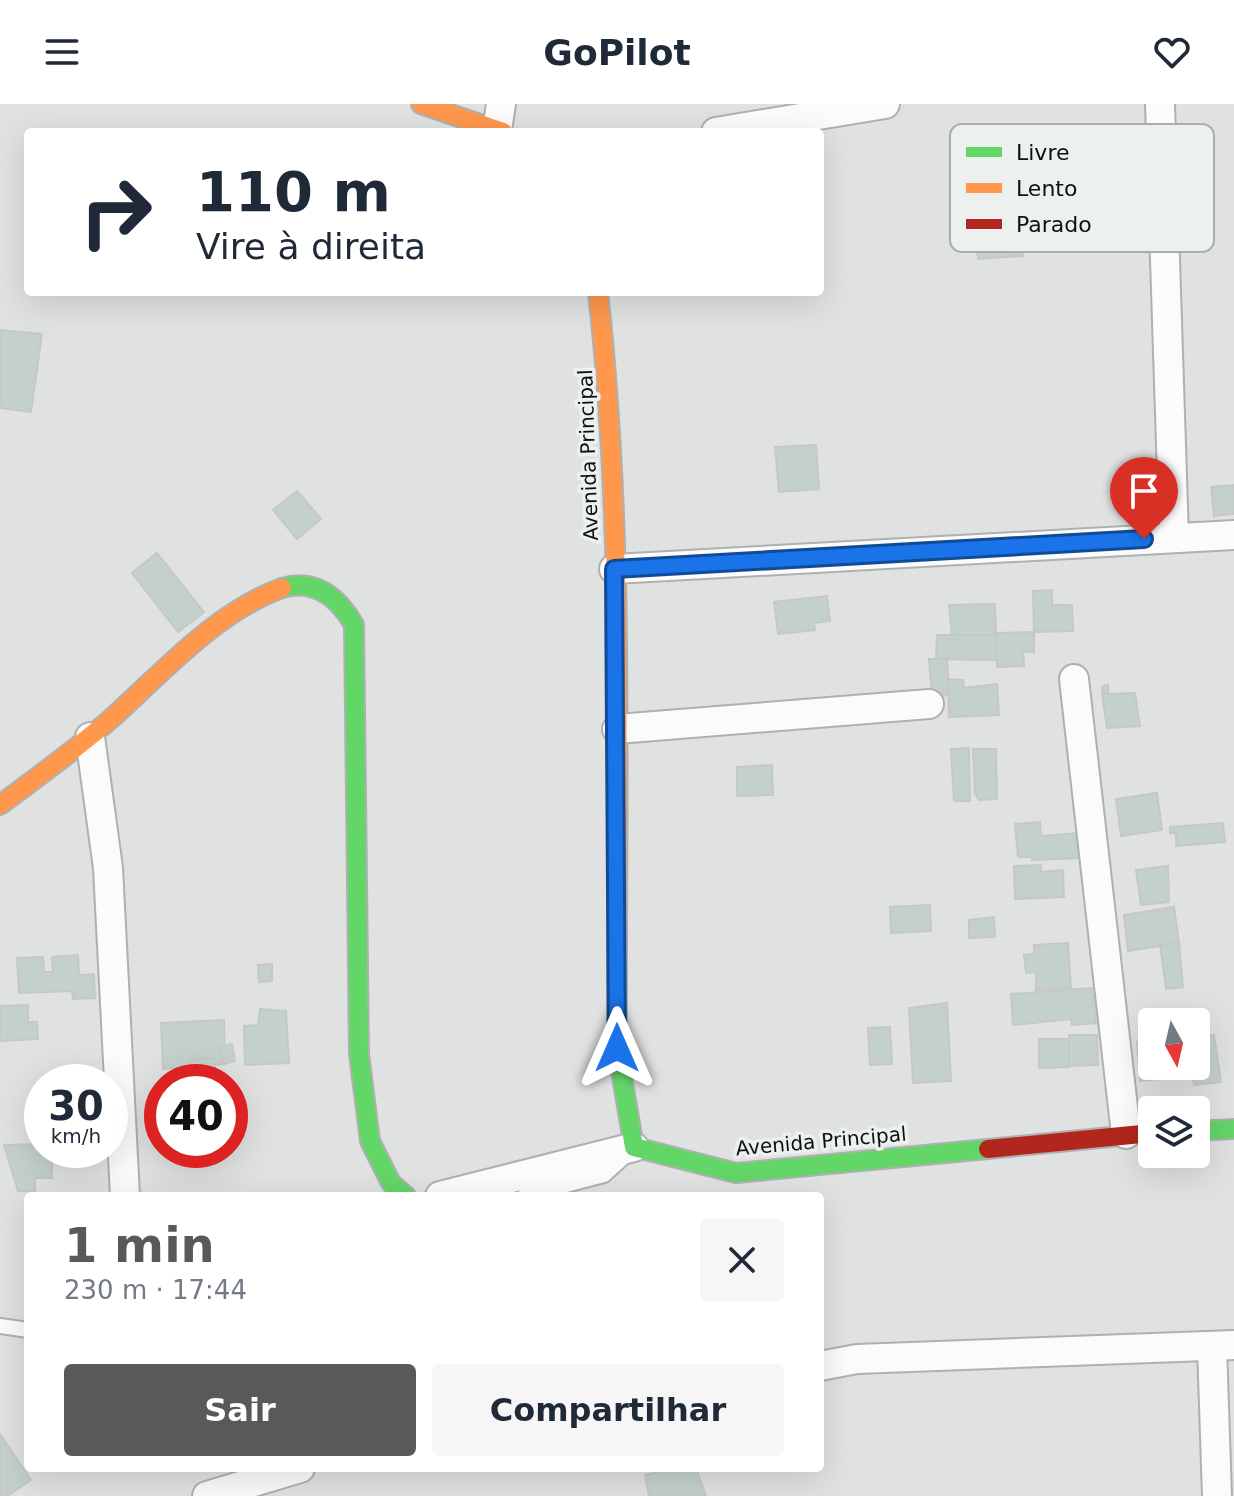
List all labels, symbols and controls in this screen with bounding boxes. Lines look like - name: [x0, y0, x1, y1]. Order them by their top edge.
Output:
- icon: menu: [40, 30, 84, 74]
- icon: heart: [1150, 30, 1194, 74]
- text: GoPilot: [543, 32, 691, 73]
- legend: [950, 124, 1214, 252]
- text: Livre: [1016, 140, 1070, 165]
- text: 110 m: [196, 159, 391, 224]
- icon: right: [64, 160, 168, 264]
- text: Lento: [1016, 176, 1077, 201]
- text: Parado: [1016, 212, 1092, 237]
- text: Vire à direita: [196, 226, 426, 267]
- street label: Avenida Principal: [573, 369, 603, 541]
- pin: [1110, 457, 1178, 539]
- icon: arrive: [1122, 469, 1166, 513]
- position arrow: [575, 1006, 659, 1090]
- north arrow: [1138, 1008, 1210, 1080]
- map controls: [1138, 1008, 1210, 1168]
- speed limit sign: 40: [144, 1064, 248, 1168]
- text: 30: [48, 1083, 104, 1129]
- button: layers: [1138, 1096, 1210, 1168]
- street label: Avenida Principal: [735, 1122, 907, 1160]
- text: km/h: [51, 1124, 101, 1148]
- text: 1 min: [64, 1217, 215, 1273]
- button: close: [700, 1218, 784, 1302]
- text: 230 m · 17:44: [64, 1275, 247, 1305]
- button: Sair: [64, 1364, 416, 1456]
- button: Compartilhar: [432, 1364, 784, 1456]

